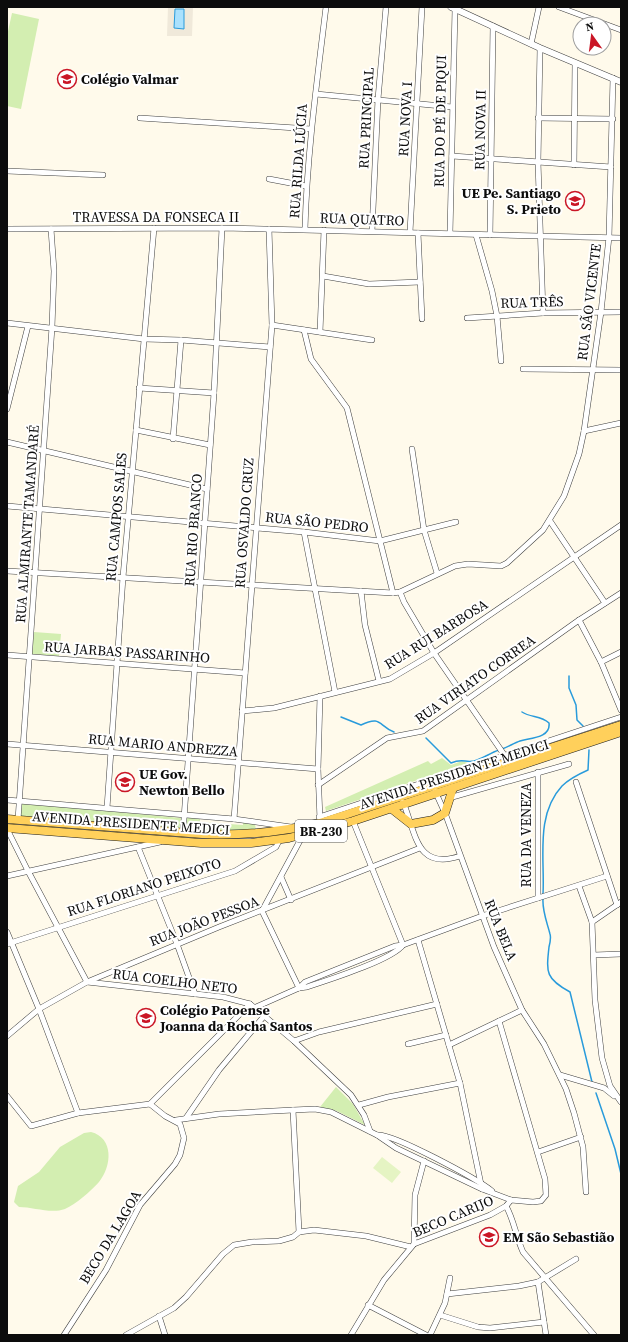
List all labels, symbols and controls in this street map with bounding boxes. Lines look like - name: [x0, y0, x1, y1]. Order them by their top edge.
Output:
- north arrow: [572, 16, 612, 56]
- text: N: [584, 19, 595, 35]
- street label: RUA DO PÉ DE PIQUI: [429, 55, 451, 187]
- street label: RUA PRINCIPAL: [353, 67, 379, 169]
- school or university icon: Colégio Valmar: [56, 68, 78, 90]
- place label: Colégio Valmar: [81, 69, 179, 89]
- street label: RUA NOVA I: [393, 81, 417, 157]
- street label: RUA NOVA II: [469, 90, 491, 170]
- street label: RUA RILDA LÚCIA: [284, 102, 312, 219]
- place label: UE Pe. Santiago S. Prieto: [461, 183, 561, 219]
- school or university icon: UE Pe. Santiago S. Prieto: [564, 190, 586, 212]
- street label: TRAVESSA DA FONSECA II: [73, 207, 239, 227]
- street label: RUA QUATRO: [319, 208, 405, 230]
- street label: RUA SÃO VICENTE: [572, 243, 606, 361]
- street label: RUA TRÊS: [500, 291, 564, 313]
- street label: RUA ALMIRANTE TAMANDARÉ: [10, 424, 44, 624]
- street label: RUA CAMPOS SALES: [100, 452, 132, 582]
- street label: RUA OSVALDO CRUZ: [229, 457, 259, 589]
- street label: RUA RIO BRANCO: [179, 473, 207, 587]
- street label: RUA SÃO PEDRO: [264, 507, 370, 537]
- street label: RUA RUI BARBOSA: [380, 594, 492, 674]
- street label: RUA VIRIATO CORREA: [411, 629, 540, 728]
- street label: RUA JARBAS PASSARINHO: [43, 636, 211, 668]
- street label: RUA MARIO ANDREZZA: [87, 728, 239, 762]
- street label: AVENIDA PRESIDENTE MEDICI: [357, 734, 551, 814]
- place label: UE Gov. Newton Bello: [139, 764, 225, 800]
- school or university icon: UE Gov. Newton Bello: [114, 771, 136, 793]
- street label: RUA DA VENEZA: [516, 782, 536, 888]
- street label: AVENIDA PRESIDENTE MEDICI: [31, 806, 231, 840]
- road number: BR-230: [295, 820, 347, 842]
- street label: RUA FLORIANO PEIXOTO: [64, 853, 224, 921]
- street label: RUA JOÃO PESSOA: [146, 891, 262, 951]
- street label: RUA BELA: [480, 896, 523, 964]
- street label: RUA COELHO NETO: [111, 963, 239, 999]
- place label: Colégio Patoense Joanna da Rocha Santos: [159, 1000, 313, 1036]
- school or university icon: Colégio Patoense Joanna da Rocha Santos: [135, 1007, 157, 1029]
- street label: BECO DA LAGOA: [74, 1186, 146, 1288]
- street label: BECO CARIJO: [409, 1190, 497, 1242]
- school or university icon: EM São Sebastião: [478, 1226, 500, 1248]
- place label: EM São Sebastião: [503, 1227, 615, 1247]

